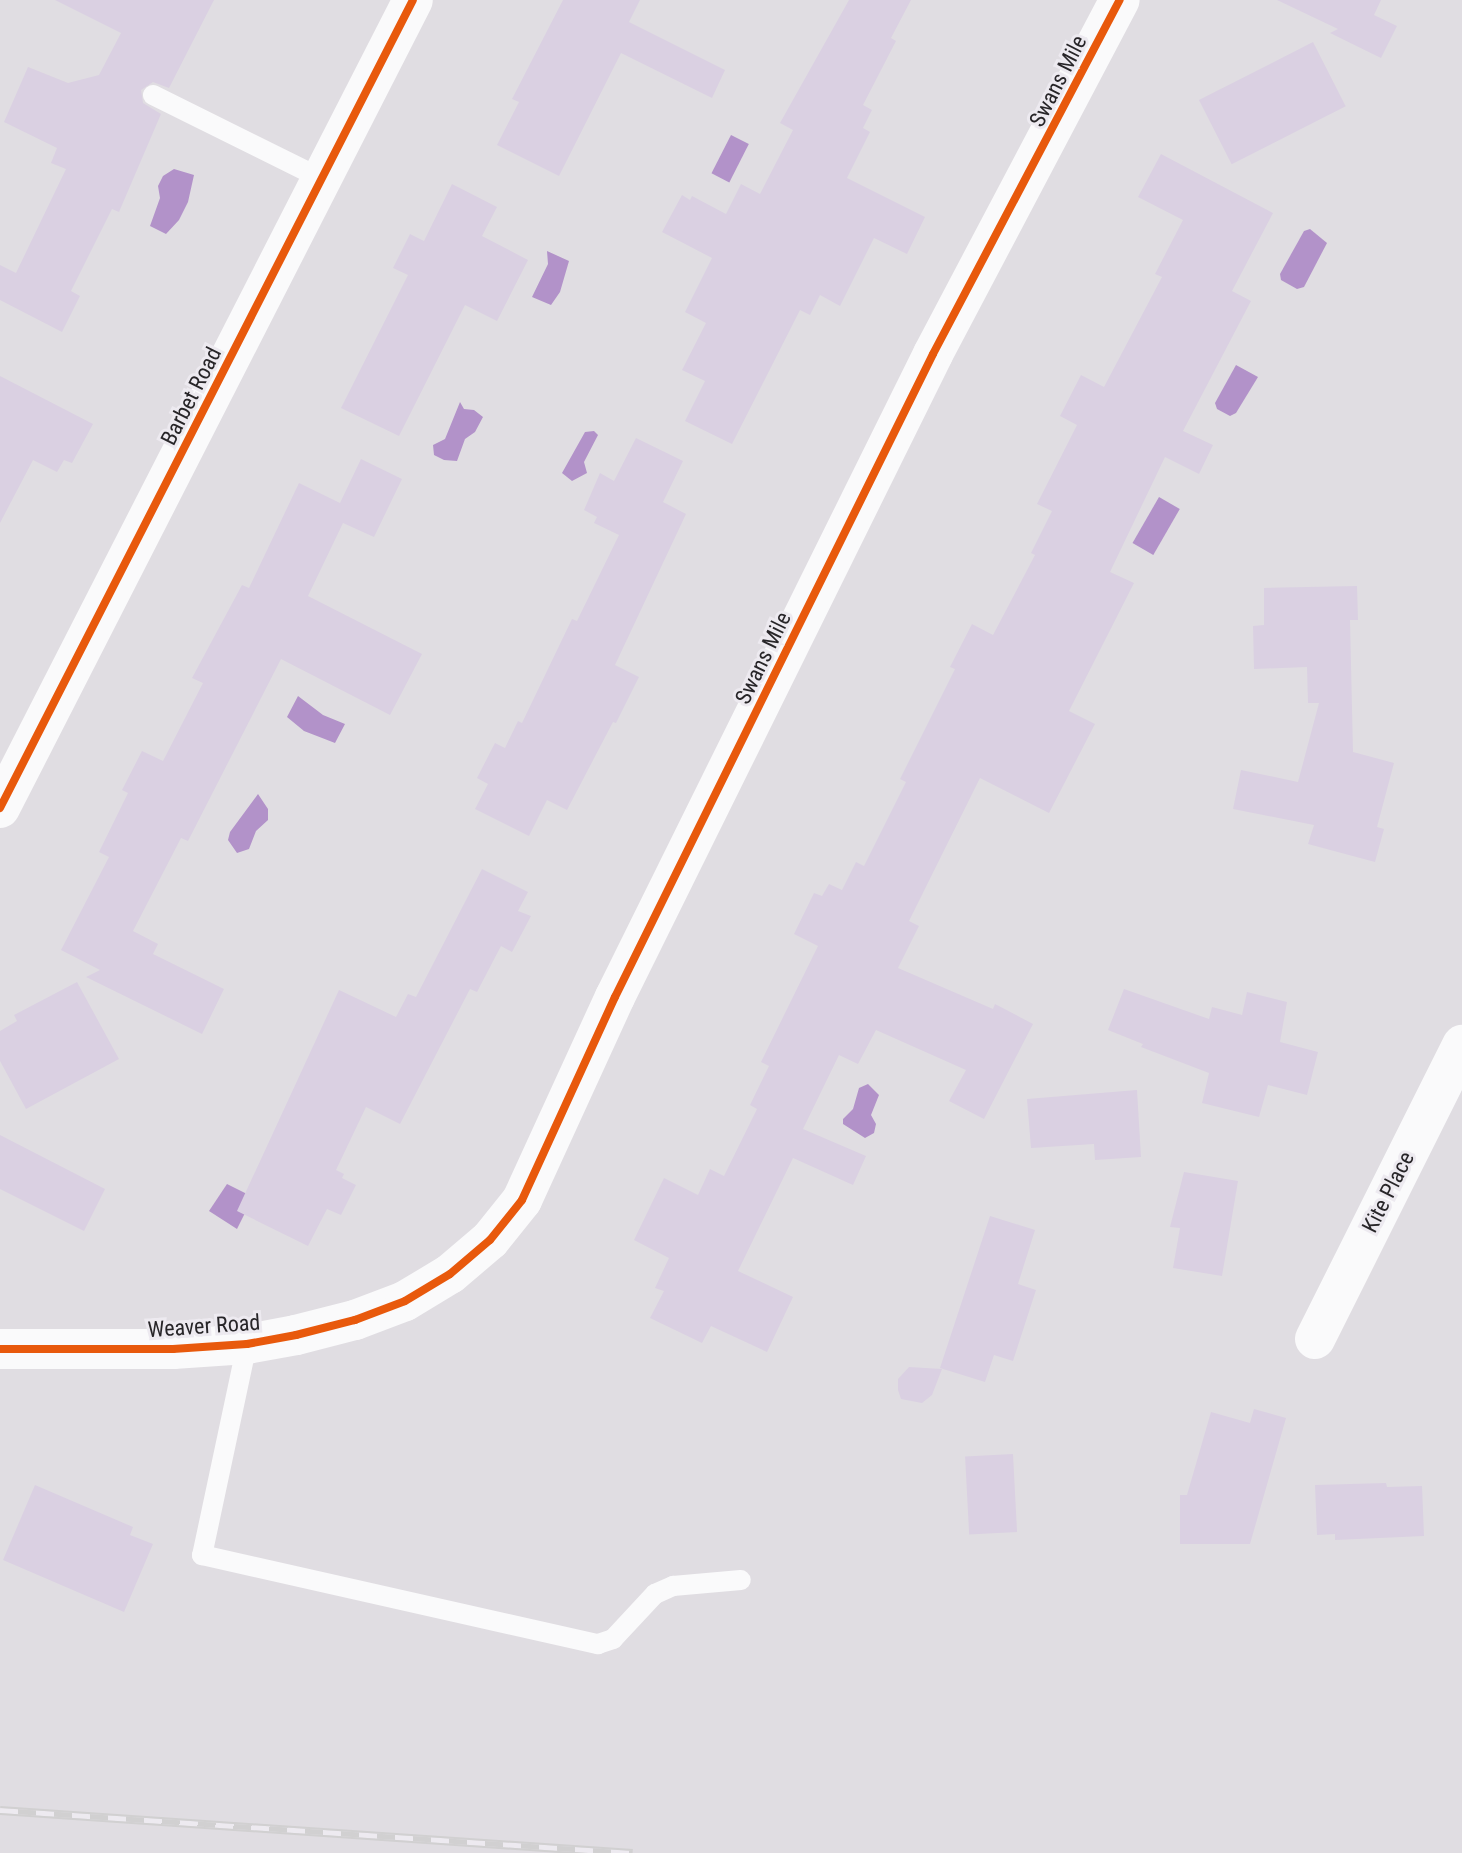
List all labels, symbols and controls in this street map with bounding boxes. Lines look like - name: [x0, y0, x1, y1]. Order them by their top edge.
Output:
- street label: Swans Mile: [1024, 31, 1092, 131]
- street label: Barbet Road: [155, 343, 227, 449]
- street label: Swans Mile: [729, 608, 797, 708]
- street label: Kite Place: [1356, 1147, 1420, 1237]
- street label: Weaver Road: [147, 1309, 261, 1343]

